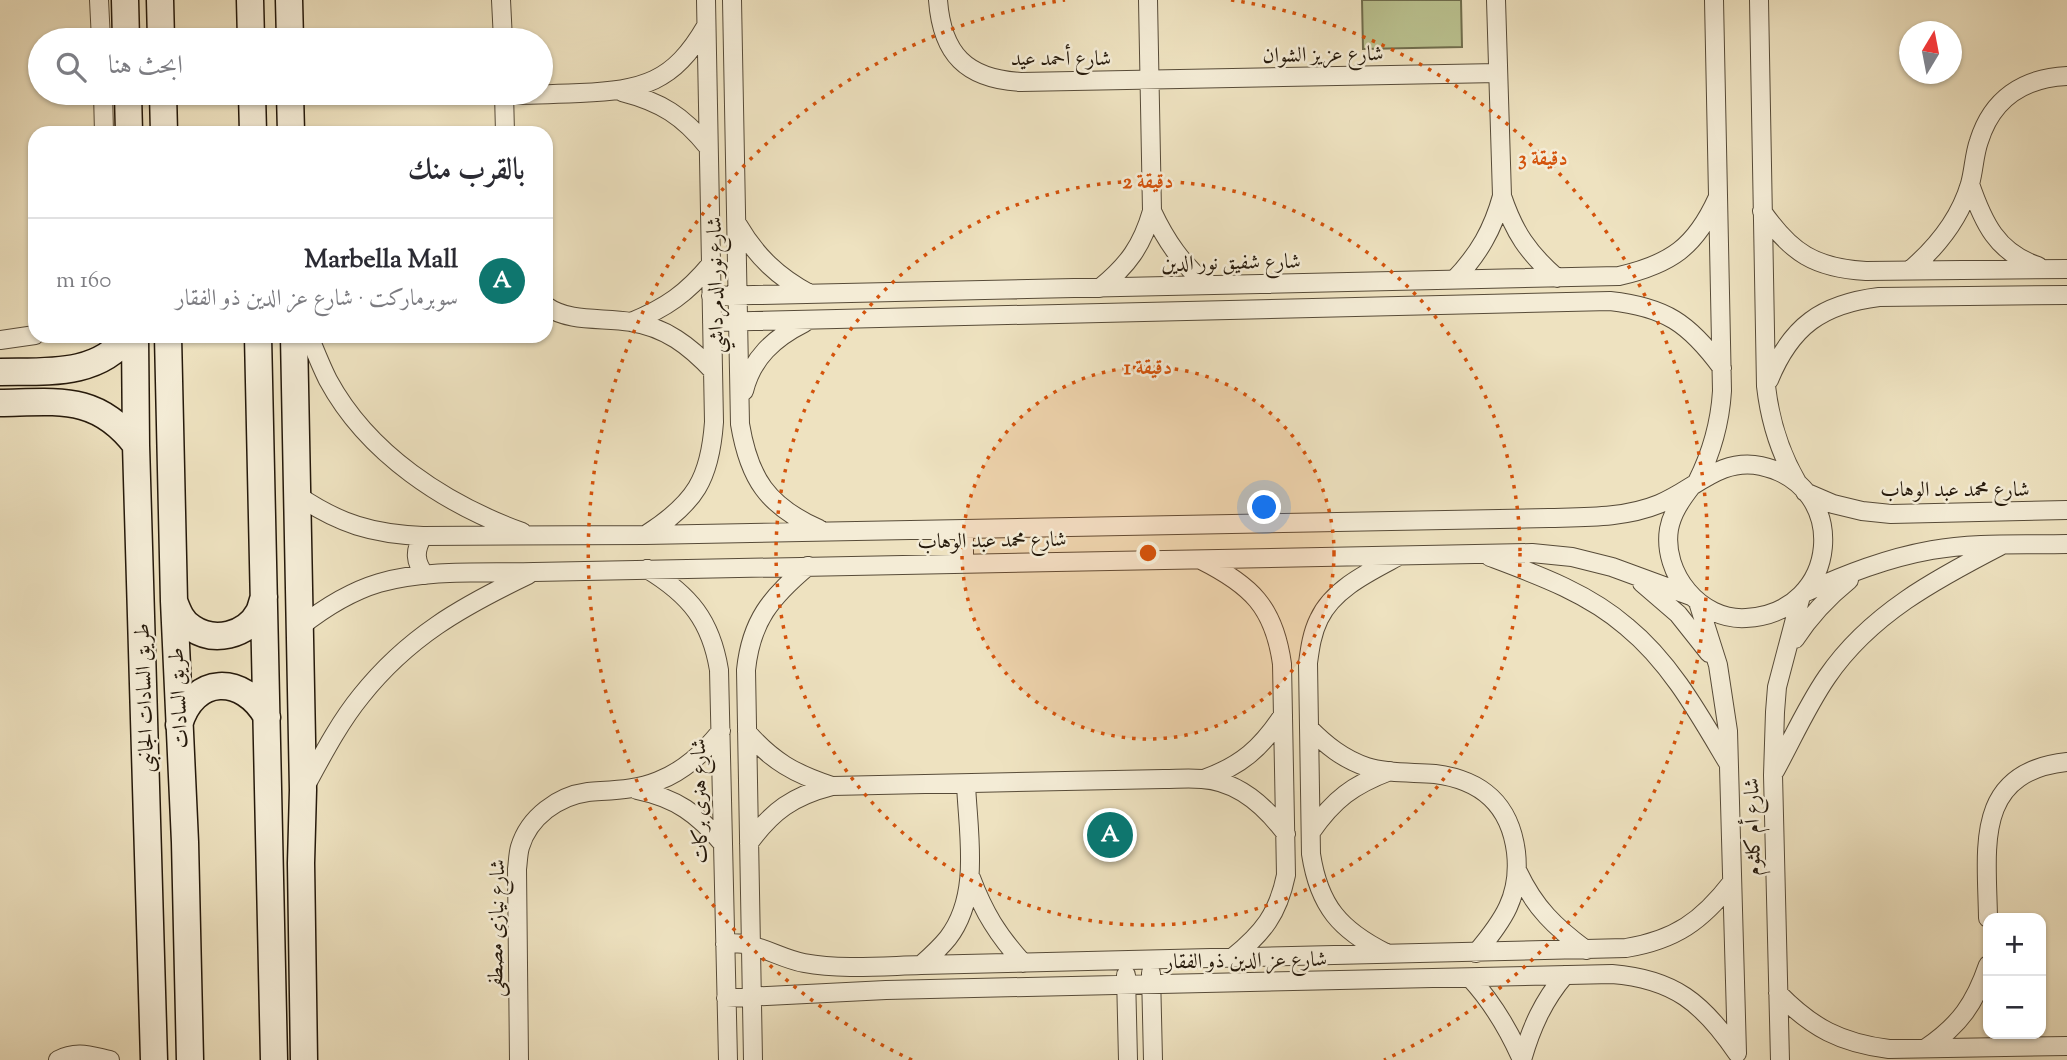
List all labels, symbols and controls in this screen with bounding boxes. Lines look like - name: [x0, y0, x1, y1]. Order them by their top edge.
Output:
- north arrow: [1899, 21, 1962, 84]
- search box: [28, 28, 553, 105]
- street label: شارع عزيز الشوان: [1262, 40, 1384, 73]
- street label: شارع أحمد عيد: [1011, 43, 1111, 76]
- icon: search: [52, 48, 90, 86]
- text: ابحث هنا: [108, 48, 183, 85]
- text: 3 دقيقة: [1518, 145, 1568, 175]
- text: بالقرب منك: [408, 150, 525, 193]
- text: 2 دقيقة: [1123, 168, 1173, 198]
- street label: شارع نور الدمرداشي: [701, 216, 736, 353]
- text: Marbella Mall: [304, 242, 458, 279]
- street label: شارع شفيق نور الدين: [1161, 248, 1301, 281]
- text: 160 m: [56, 265, 111, 298]
- text: A: [493, 265, 511, 298]
- text: سوبرماركت · شارع عز الدين ذو الفقار: [176, 283, 458, 316]
- text: 1 دقيقة: [1124, 354, 1172, 384]
- street label: شارع محمد عبد الوهاب: [1880, 476, 2030, 507]
- your location: [1247, 490, 1281, 524]
- street label: شارع محمد عبد الوهاب: [917, 526, 1067, 559]
- centre of rings: [1136, 541, 1160, 565]
- street label: طريق السادات الجانبى: [128, 623, 164, 773]
- street label: طريق السادات: [162, 647, 198, 749]
- street label: شارع هنرى بركات: [685, 738, 718, 864]
- street label: شارع أم كلثوم: [1736, 778, 1771, 876]
- pin: A: [1087, 809, 1133, 861]
- street label: شارع نيازى مصطفى: [482, 859, 515, 997]
- map controls: [1983, 913, 2046, 1039]
- button: +: [1983, 913, 2046, 976]
- street label: شارع عز الدين ذو الفقار: [1163, 946, 1327, 979]
- button: −: [1983, 976, 2046, 1039]

